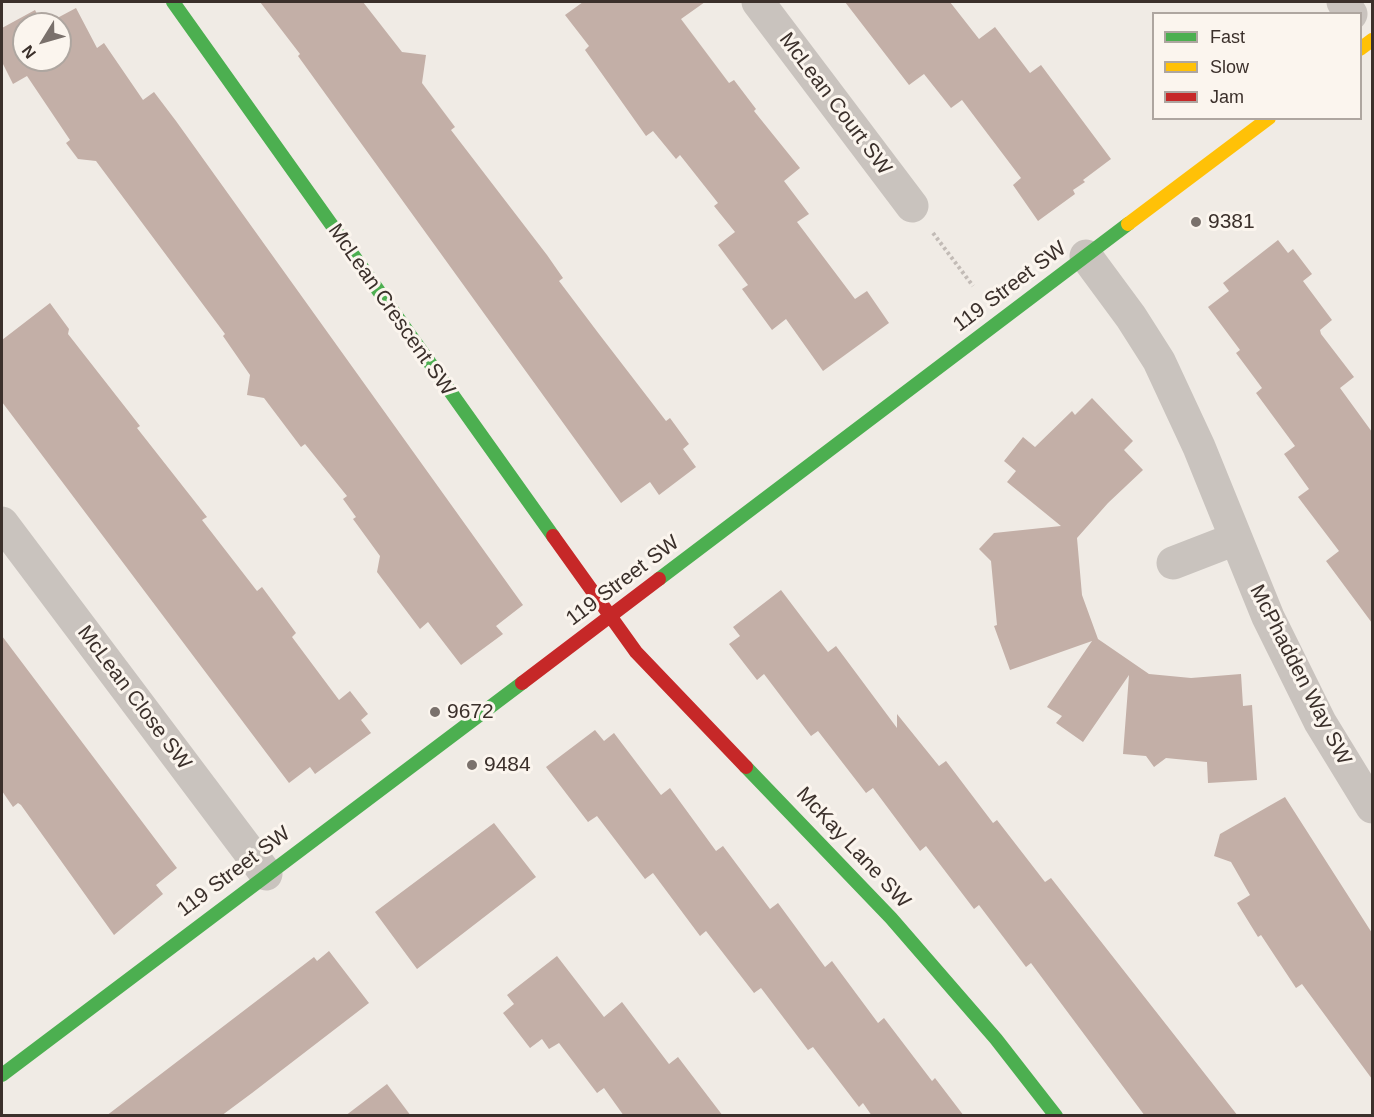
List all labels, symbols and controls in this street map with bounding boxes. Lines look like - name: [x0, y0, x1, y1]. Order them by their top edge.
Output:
- north arrow: [12, 12, 72, 72]
- legend: [1152, 12, 1362, 120]
- text: Fast: [1210, 27, 1245, 47]
- street label: McLean Court SW: [773, 28, 897, 180]
- text: N: [19, 42, 39, 62]
- text: Slow: [1210, 57, 1249, 77]
- text: Jam: [1210, 87, 1244, 107]
- place label: 9381: [1208, 209, 1255, 235]
- marker: 9381: [1189, 215, 1203, 229]
- street label: McLean Crescent SW: [322, 219, 460, 401]
- street label: 119 Street SW: [949, 236, 1071, 338]
- street label: 119 Street SW: [562, 530, 684, 632]
- street label: McPhadden Way SW: [1244, 581, 1356, 769]
- street label: McLean Close SW: [72, 621, 196, 775]
- place label: 9672: [447, 699, 494, 725]
- marker: 9672: [428, 705, 442, 719]
- place label: 9484: [484, 752, 531, 778]
- marker: 9484: [465, 758, 479, 772]
- street label: McKay Lane SW: [790, 782, 916, 914]
- street label: 119 Street SW: [173, 821, 295, 923]

